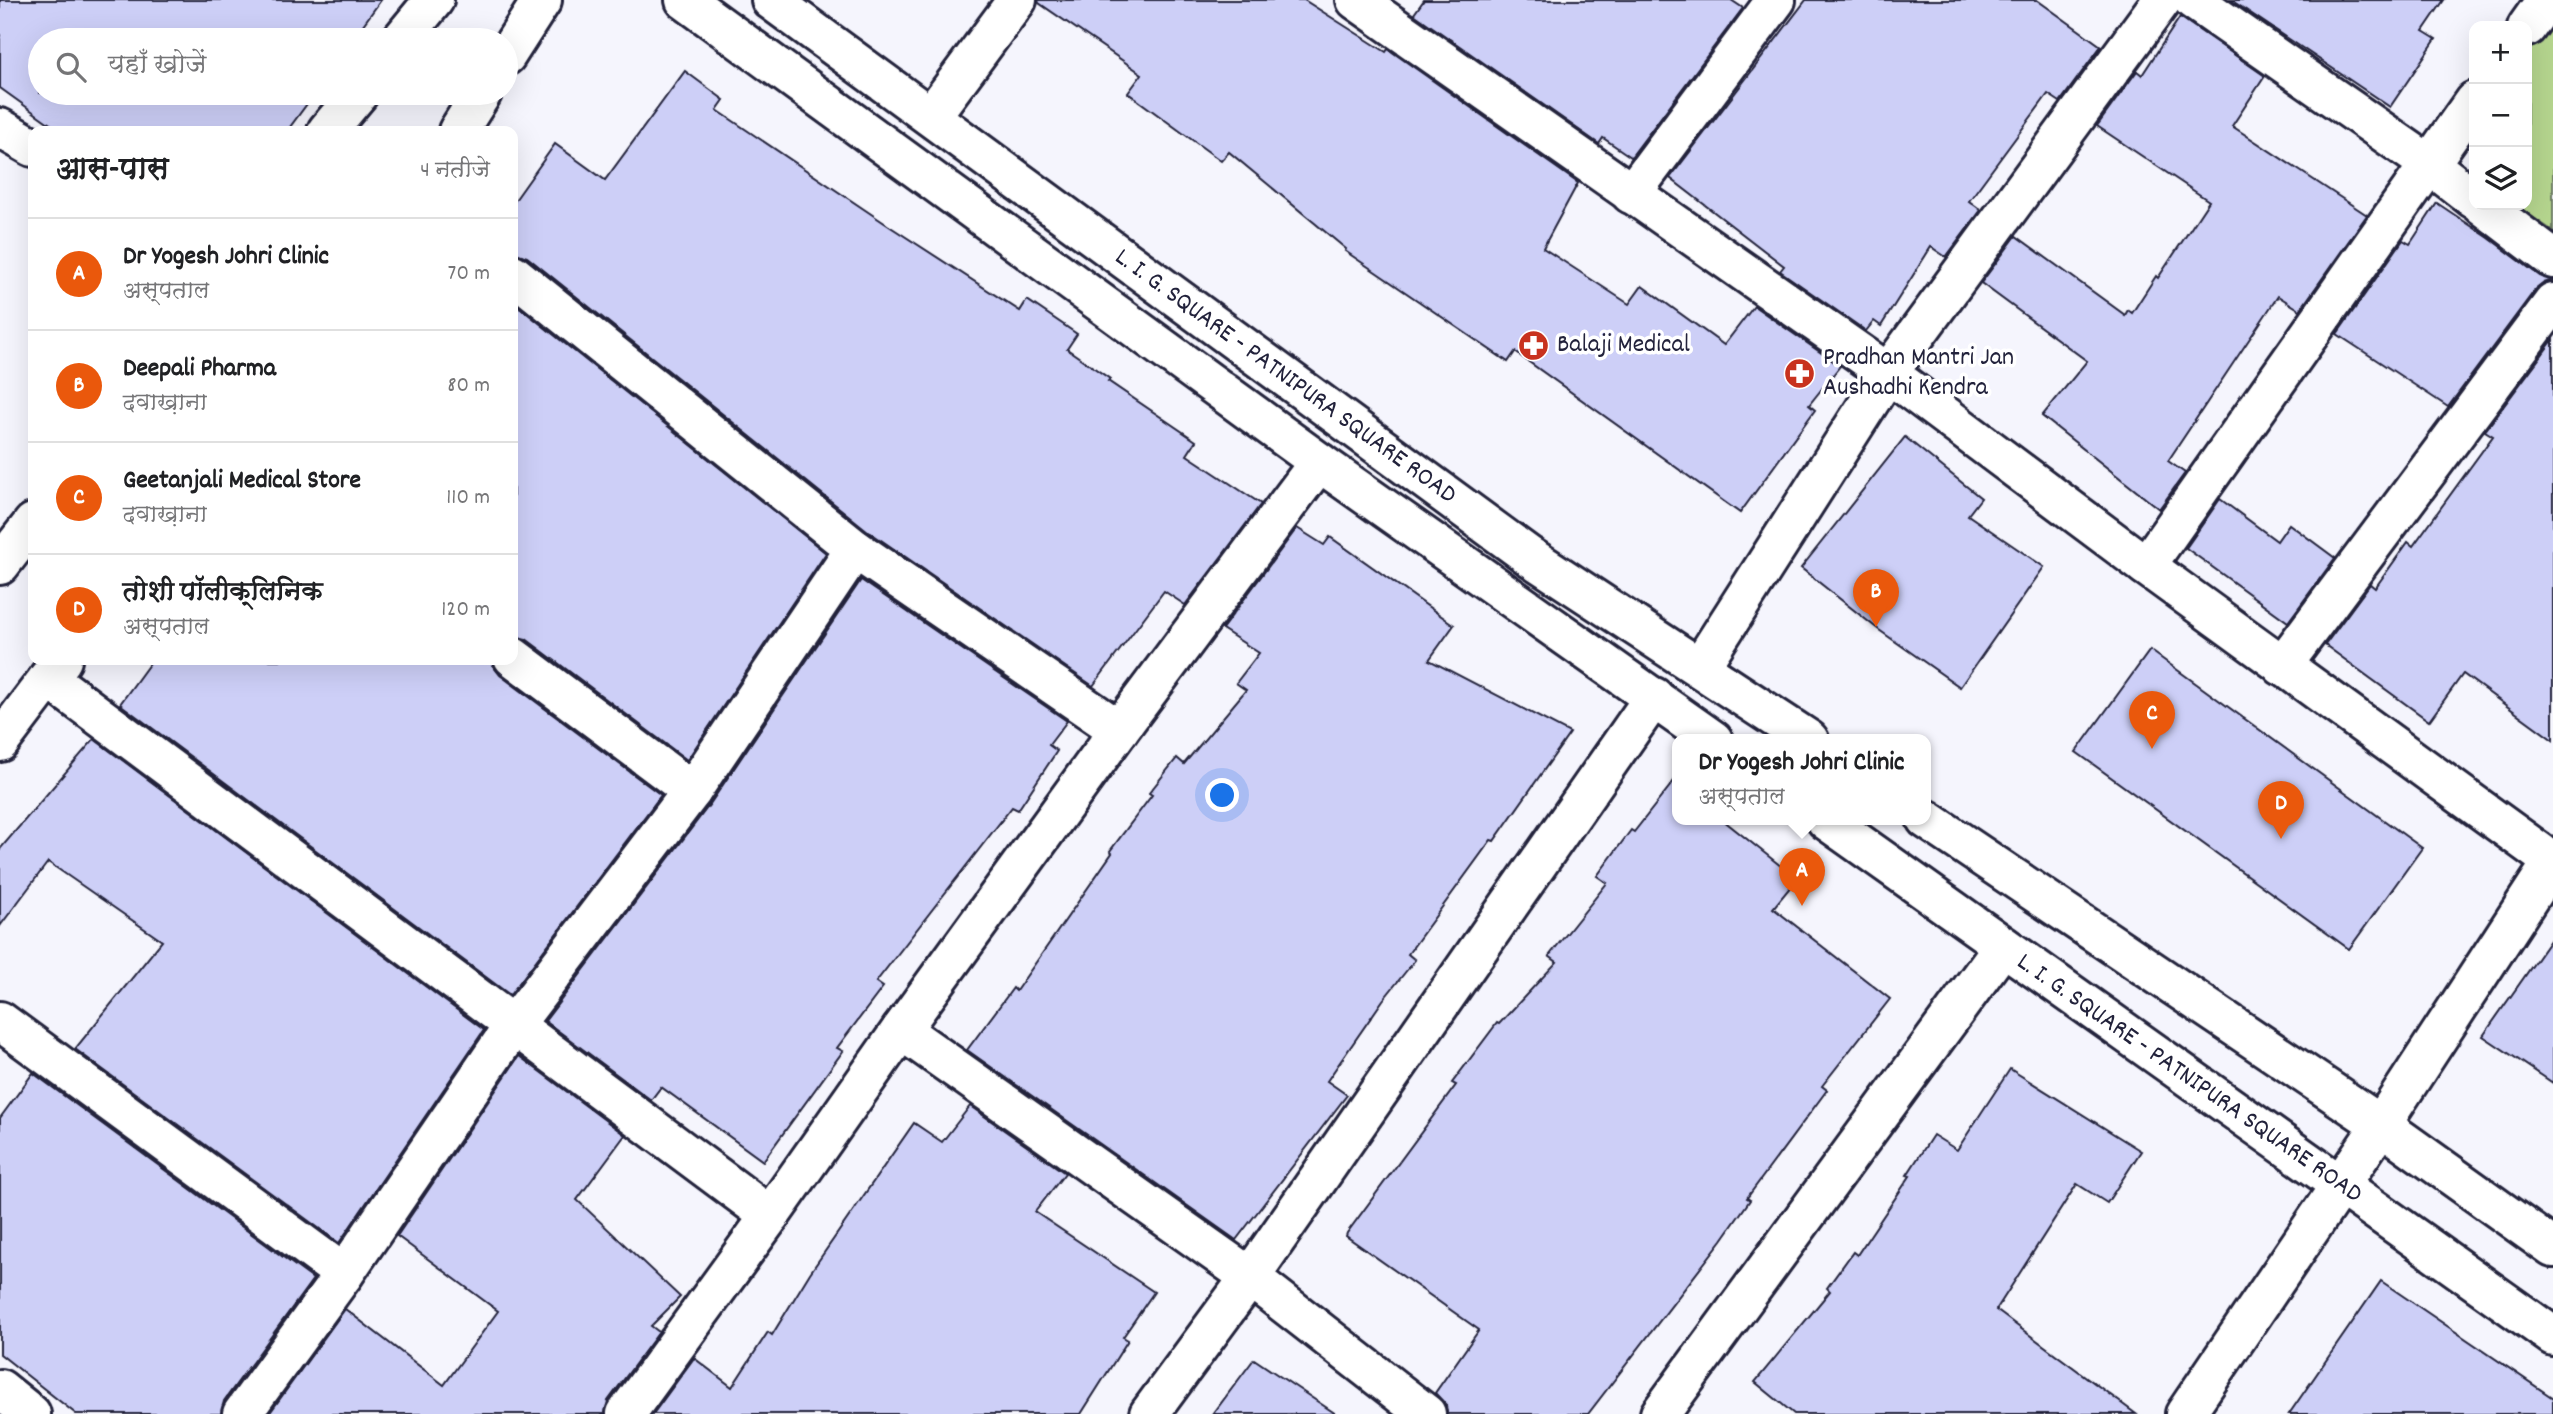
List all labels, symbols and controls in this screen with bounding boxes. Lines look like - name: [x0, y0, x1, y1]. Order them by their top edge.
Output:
- map controls: [2469, 21, 2532, 210]
- button: +: [2469, 21, 2532, 84]
- search box: [28, 28, 518, 105]
- icon: search: [52, 48, 90, 86]
- text: यहाँ खोजें: [108, 48, 206, 85]
- button: −: [2469, 84, 2532, 147]
- button: layers: [2469, 147, 2532, 210]
- text: आस-पास: [56, 150, 168, 193]
- text: 4 नतीजे: [420, 155, 490, 188]
- text: Dr Yogesh Johri Clinic: [123, 239, 329, 276]
- street label: L. I. G. SQUARE - PATNIPURA SQUARE ROAD: [1106, 240, 1464, 514]
- text: A: [73, 258, 85, 291]
- text: 70 m: [448, 258, 490, 291]
- text: अस्पताल: [123, 276, 209, 309]
- place label: Balaji Medical: [1557, 327, 1690, 364]
- pharmacy icon: Balaji Medical: [1517, 328, 1551, 362]
- place label: Pradhan Mantri Jan Aushadhi Kendra: [1823, 340, 2014, 407]
- text: Deepali Pharma: [123, 351, 276, 388]
- pharmacy icon: Pradhan Mantri Jan Aushadhi Kendra: [1783, 356, 1817, 390]
- text: B: [74, 370, 84, 403]
- text: 80 m: [447, 370, 490, 403]
- text: दवाख़ाना: [123, 388, 207, 421]
- text: Geetanjali Medical Store: [123, 463, 361, 500]
- text: C: [73, 482, 85, 515]
- text: 110 m: [446, 482, 490, 515]
- text: दवाख़ाना: [123, 500, 207, 533]
- pin: B: [1853, 569, 1899, 627]
- text: तोशी पॉलीक्लिनिक: [123, 575, 323, 612]
- text: D: [73, 594, 85, 627]
- text: 120 m: [441, 594, 490, 627]
- text: अस्पताल: [123, 612, 209, 645]
- pin: C: [2129, 691, 2175, 749]
- popup: [1672, 734, 1931, 825]
- text: Dr Yogesh Johri Clinic: [1698, 745, 1905, 782]
- your location: [1205, 778, 1239, 812]
- pin: D: [2258, 781, 2304, 839]
- text: अस्पताल: [1698, 782, 1785, 815]
- pin: A: [1779, 848, 1825, 906]
- street label: L. I. G. SQUARE - PATNIPURA SQUARE ROAD: [2009, 945, 2369, 1213]

